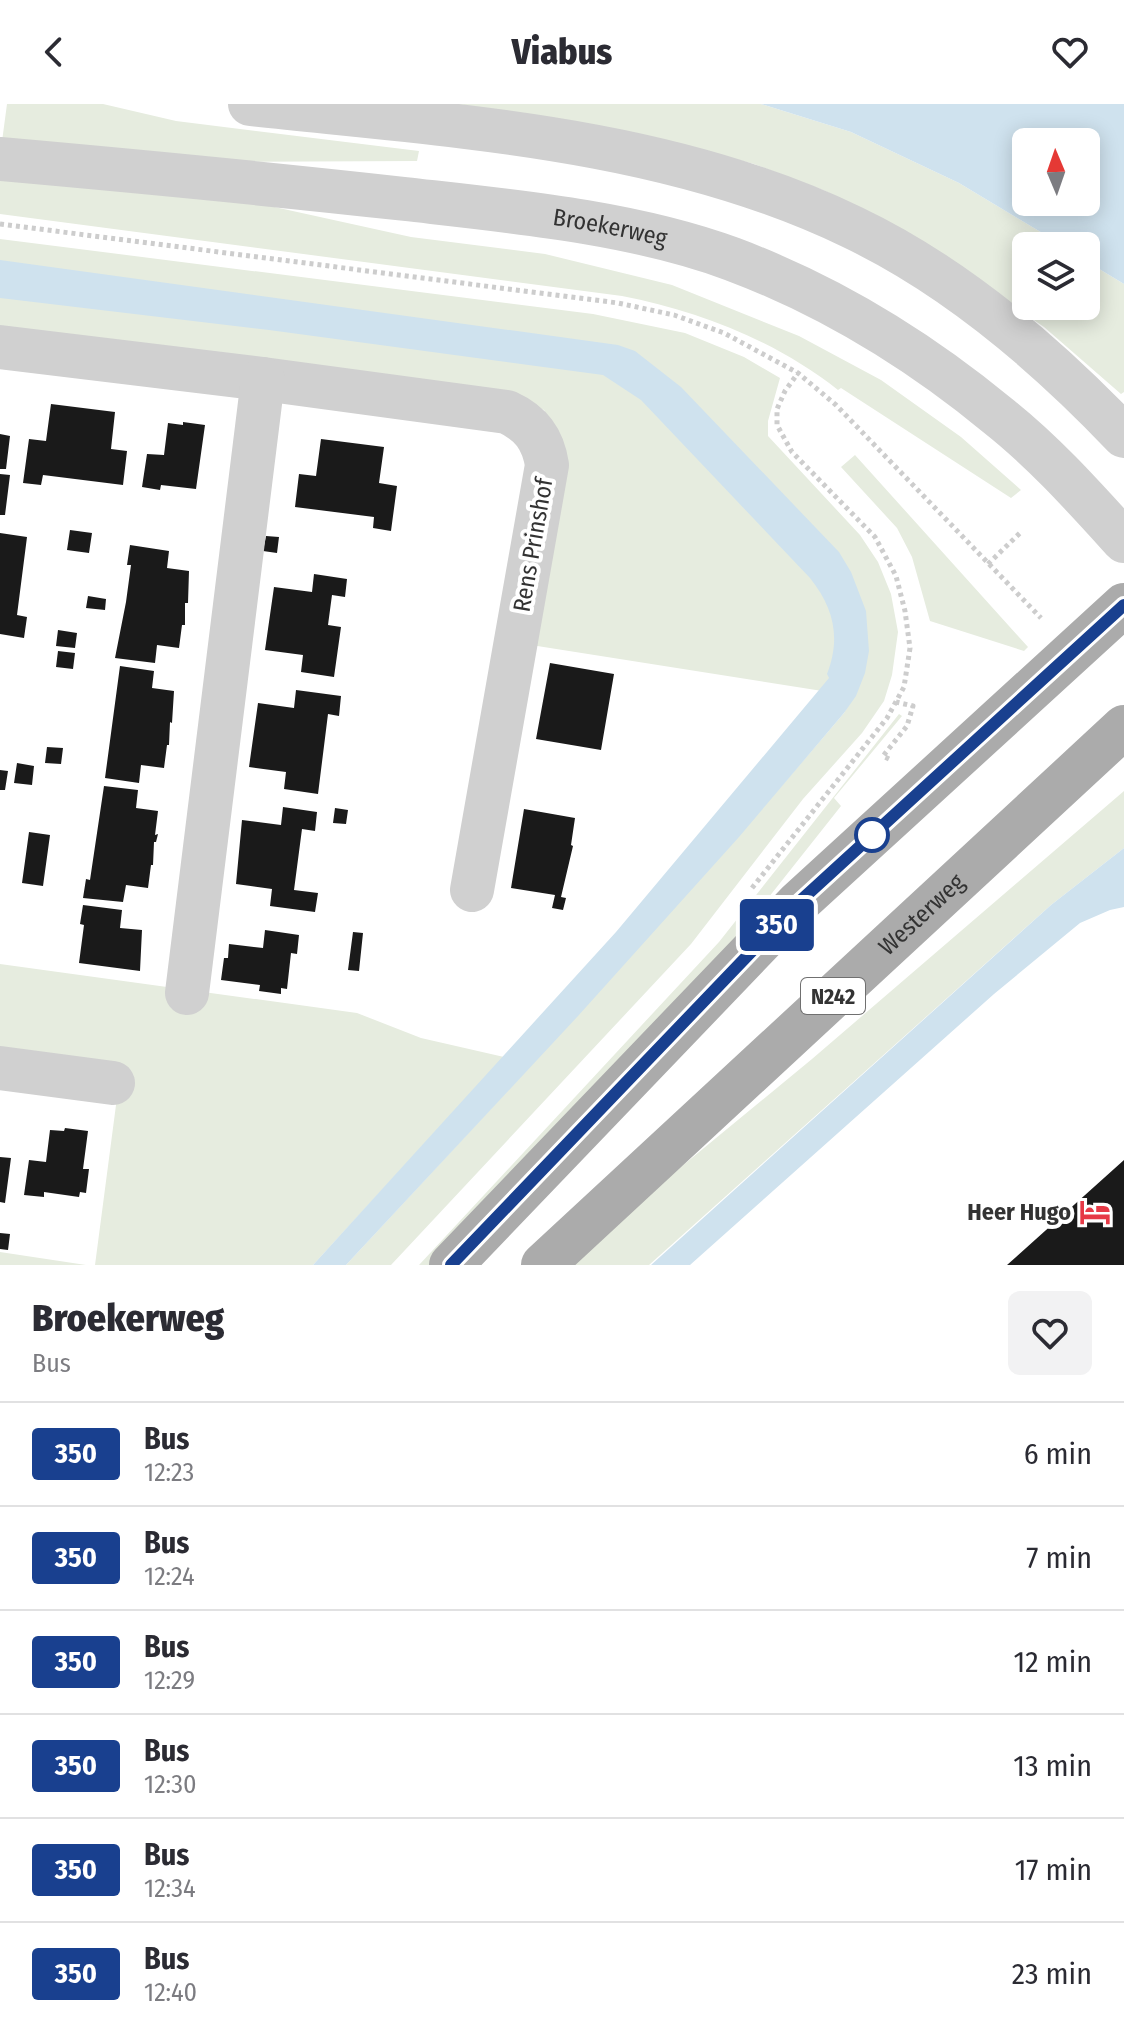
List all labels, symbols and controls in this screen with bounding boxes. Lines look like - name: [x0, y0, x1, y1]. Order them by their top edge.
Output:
- icon: back: [32, 30, 76, 74]
- text: Viabus: [512, 30, 612, 74]
- icon: heart: [1048, 30, 1092, 74]
- north arrow: [1012, 128, 1100, 216]
- map controls: [1012, 128, 1100, 320]
- street label: Broekerweg: [551, 203, 671, 253]
- button: layers: [1012, 232, 1100, 320]
- street label: Rens Prinshof: [507, 474, 559, 614]
- unlabelled marker: [855, 818, 889, 852]
- street label: Westerweg: [873, 867, 971, 961]
- line badge: 350: [731, 899, 823, 951]
- text: 350: [756, 908, 798, 941]
- road number: N242: [801, 978, 865, 1014]
- hotel icon: Heer Hugo: [1078, 1195, 1112, 1229]
- place label: Heer Hugo: [967, 1198, 1071, 1226]
- button: heart: [1008, 1291, 1092, 1375]
- text: Broekerweg: [32, 1295, 224, 1341]
- text: Bus: [32, 1348, 71, 1379]
- text: Bus: [144, 1421, 189, 1457]
- text: 6 min: [1024, 1436, 1092, 1472]
- text: 350: [55, 1437, 97, 1470]
- text: 12:23: [144, 1457, 194, 1488]
- text: Bus: [144, 1525, 189, 1561]
- text: 7 min: [1026, 1540, 1092, 1576]
- text: 350: [55, 1541, 97, 1574]
- text: 12:24: [144, 1561, 195, 1592]
- text: Bus: [144, 1629, 189, 1665]
- text: 12 min: [1014, 1644, 1092, 1680]
- text: 350: [55, 1645, 97, 1678]
- text: 12:29: [144, 1665, 195, 1696]
- text: Bus: [144, 1733, 189, 1769]
- text: 13 min: [1013, 1748, 1092, 1784]
- text: 350: [55, 1749, 97, 1782]
- text: 12:30: [144, 1769, 197, 1800]
- text: Bus: [144, 1837, 189, 1873]
- text: 17 min: [1015, 1852, 1092, 1888]
- text: 350: [55, 1853, 97, 1886]
- text: 12:34: [144, 1873, 196, 1904]
- text: Bus: [144, 1941, 189, 1977]
- text: 23 min: [1012, 1956, 1092, 1992]
- text: 350: [55, 1957, 97, 1990]
- text: 12:40: [144, 1977, 197, 2008]

